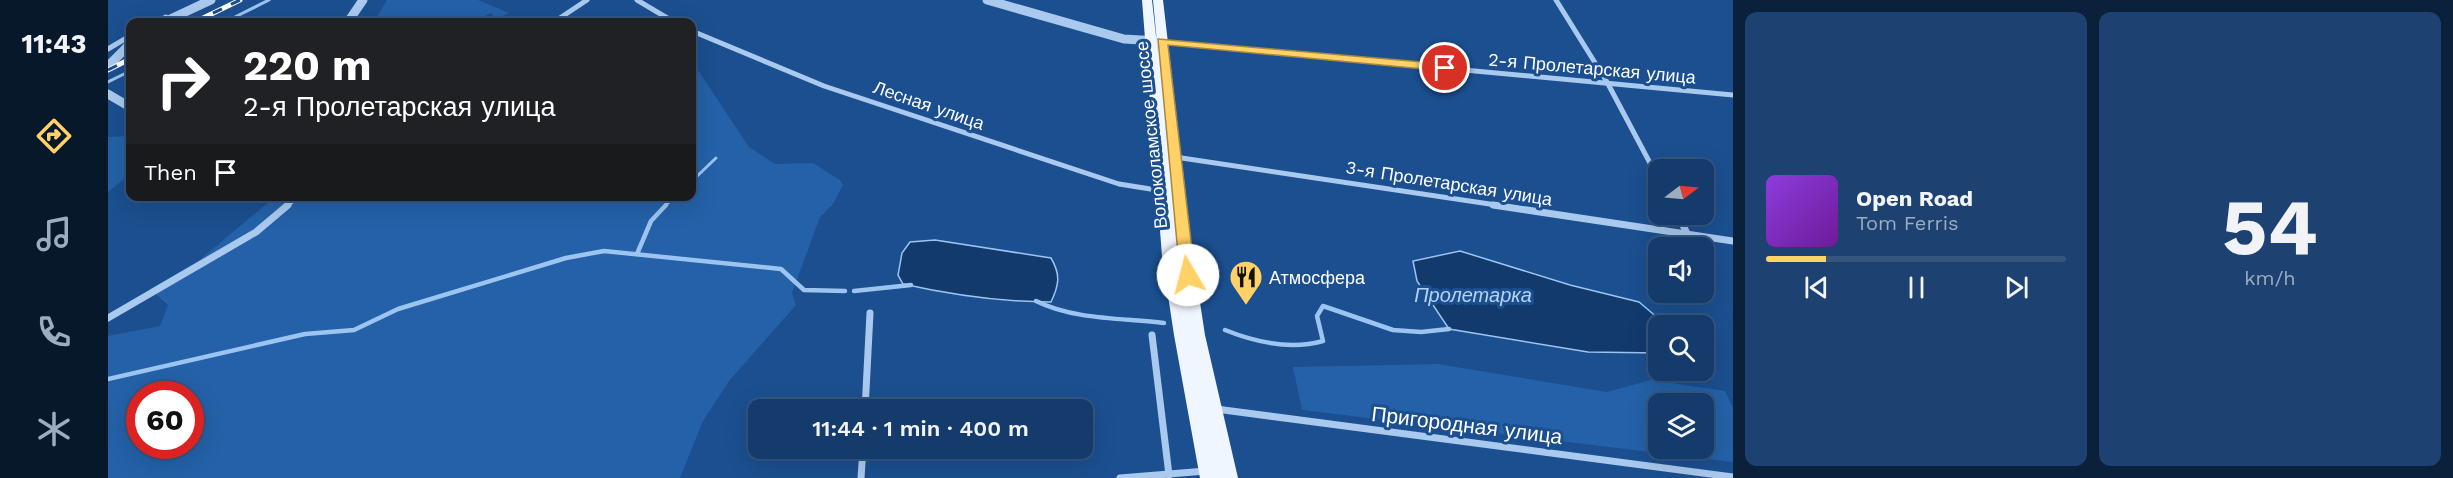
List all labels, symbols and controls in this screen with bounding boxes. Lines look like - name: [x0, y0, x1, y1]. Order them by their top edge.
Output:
- text: 11:43: [22, 28, 86, 60]
- street label: Волоколамское шоссе: [1131, 40, 1171, 230]
- text: 220 m: [243, 41, 372, 90]
- icon: right: [144, 42, 222, 120]
- pin: [1419, 42, 1470, 93]
- street label: 2-я Пролетарская улица: [1487, 48, 1698, 88]
- icon: arrive: [1428, 51, 1461, 84]
- street label: Лесная улица: [871, 76, 988, 134]
- text: 2-я Пролетарская улица: [243, 91, 556, 123]
- icon: directions: [33, 115, 75, 157]
- icon: arrive: [209, 156, 242, 189]
- street label: 3-я Пролетарская улица: [1344, 156, 1555, 210]
- north arrow: [1648, 159, 1714, 225]
- map controls: [1648, 159, 1714, 459]
- text: Then: [144, 160, 197, 185]
- text: 54: [2222, 181, 2318, 273]
- text: Open Road: [1856, 186, 1973, 211]
- text: Tom Ferris: [1856, 211, 1959, 235]
- icon: music: [33, 213, 75, 255]
- button: sound: [1648, 237, 1714, 303]
- position arrow: [1156, 243, 1220, 307]
- restaurant icon: Атмосфера: [1228, 259, 1264, 306]
- text: km/h: [2244, 266, 2296, 290]
- place label: Атмосфера: [1269, 267, 1366, 288]
- icon: previous: [1800, 271, 1833, 304]
- icon: pause: [1900, 271, 1933, 304]
- icon: next: [2000, 271, 2033, 304]
- water label: Пролетарка: [1414, 283, 1532, 307]
- icon: phone: [33, 311, 75, 353]
- button: search: [1648, 315, 1714, 381]
- speed limit sign: 60: [126, 381, 204, 459]
- button: layers: [1648, 393, 1714, 459]
- street label: Пригородная улица: [1370, 401, 1564, 449]
- icon: climate: [33, 408, 75, 450]
- text: 11:44 · 1 min · 400 m: [812, 416, 1029, 441]

